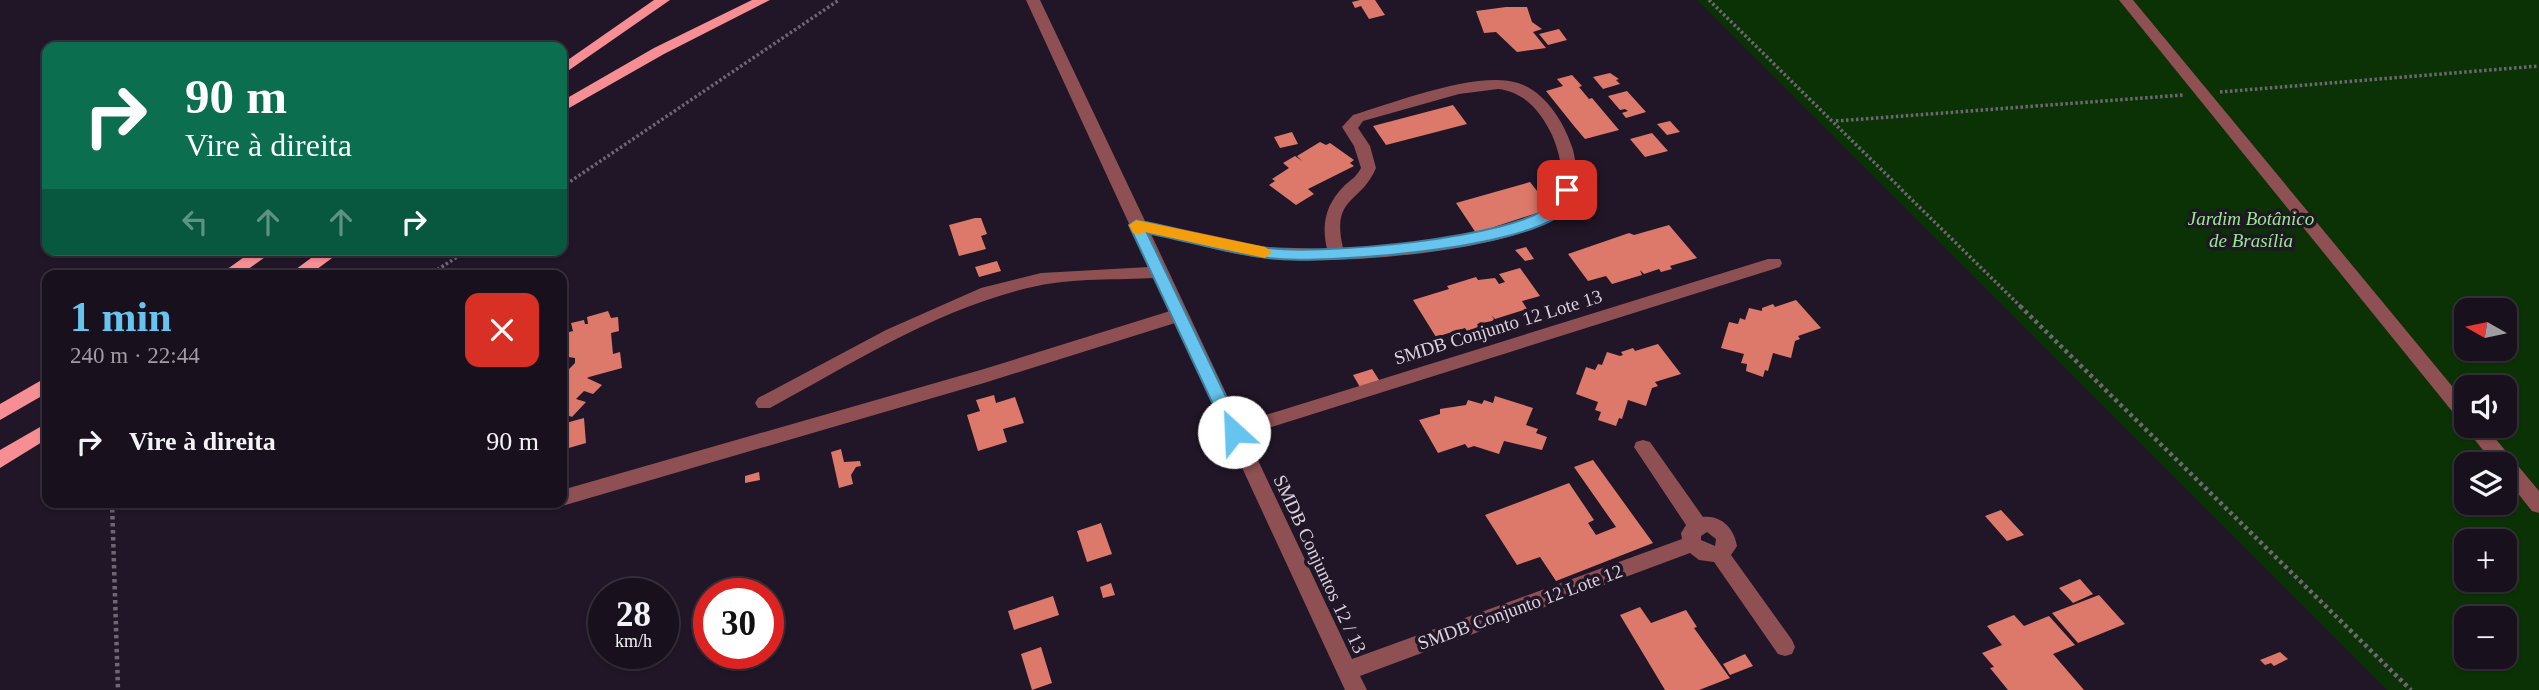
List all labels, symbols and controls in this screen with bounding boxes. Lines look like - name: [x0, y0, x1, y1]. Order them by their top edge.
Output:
- text: 90 m: [185, 69, 287, 124]
- icon: right: [70, 70, 161, 161]
- text: Vire à direita: [185, 127, 352, 163]
- pin: [1537, 160, 1597, 220]
- icon: arrive: [1548, 171, 1586, 209]
- icon: left: [176, 203, 214, 241]
- icon: ahead: [249, 203, 287, 241]
- icon: ahead: [322, 203, 360, 241]
- icon: right: [395, 203, 433, 241]
- park label: Jardim Botânico de Brasília: [2188, 208, 2314, 251]
- street label: SMDB Conjunto 12 Lote 13: [1391, 285, 1605, 369]
- button: close: [465, 293, 539, 367]
- text: 1 min: [70, 294, 172, 340]
- north arrow: [2454, 298, 2516, 360]
- map controls: [2454, 298, 2517, 669]
- text: 240 m · 22:44: [70, 343, 200, 368]
- button: sound: [2454, 375, 2517, 438]
- position arrow: [1197, 395, 1271, 469]
- icon: right: [70, 423, 108, 461]
- text: Vire à direita: [129, 427, 276, 456]
- text: 90 m: [486, 427, 539, 456]
- button: layers: [2454, 452, 2517, 515]
- street label: SMDB Conjuntos 12 / 13: [1269, 472, 1371, 656]
- button: +: [2454, 529, 2517, 592]
- street label: SMDB Conjunto 12 Lote 12: [1415, 560, 1625, 654]
- speed limit sign: 30: [693, 578, 784, 669]
- text: 28: [616, 595, 651, 634]
- button: −: [2454, 606, 2517, 669]
- text: km/h: [615, 631, 652, 651]

